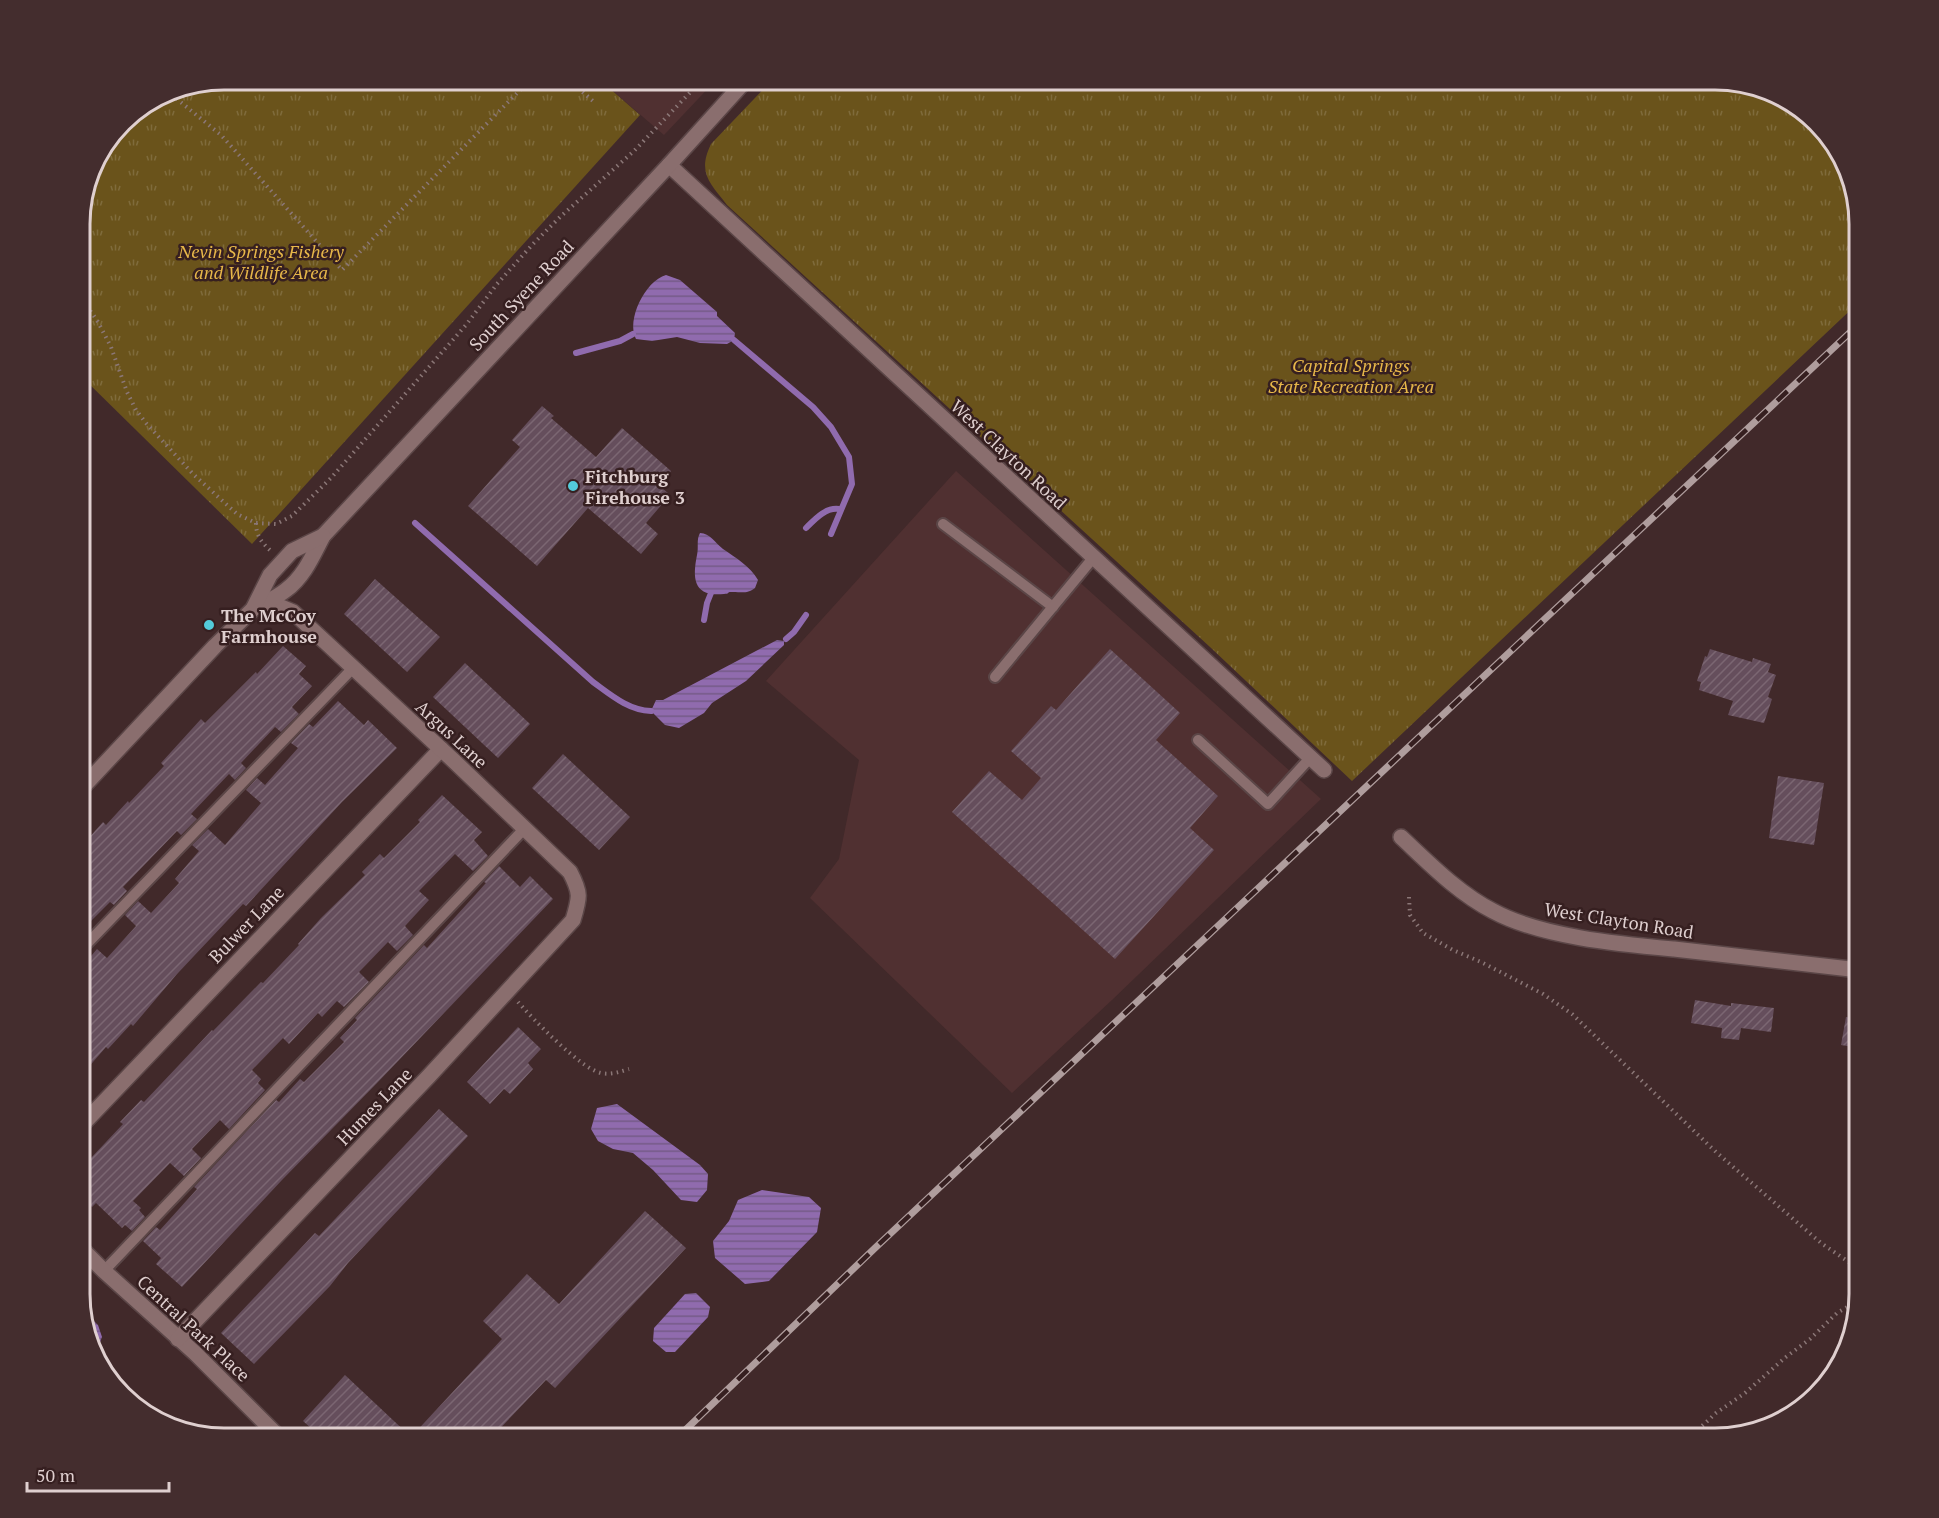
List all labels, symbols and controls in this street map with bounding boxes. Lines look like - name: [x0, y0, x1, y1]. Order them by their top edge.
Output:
- street label: South Syene Road: [463, 234, 579, 356]
- park label: Nevin Springs Fishery and Wildlife Area: [177, 239, 345, 284]
- park label: Capital Springs State Recreation Area: [1268, 353, 1434, 398]
- street label: West Clayton Road: [946, 394, 1072, 514]
- place label: Fitchburg Firehouse 3: [585, 464, 685, 509]
- marker: Fitchburg Firehouse 3: [566, 479, 580, 493]
- place label: The McCoy Farmhouse: [221, 603, 317, 648]
- marker: The McCoy Farmhouse: [202, 618, 216, 632]
- street label: Argus Lane: [411, 695, 493, 773]
- street label: Bulwer Lane: [203, 880, 289, 968]
- street label: West Clayton Road: [1543, 896, 1695, 944]
- street label: Humes Lane: [331, 1062, 417, 1150]
- street label: Central Park Place: [132, 1269, 256, 1387]
- scale bar: [27, 1455, 170, 1493]
- text: 50 m: [36, 1463, 76, 1487]

